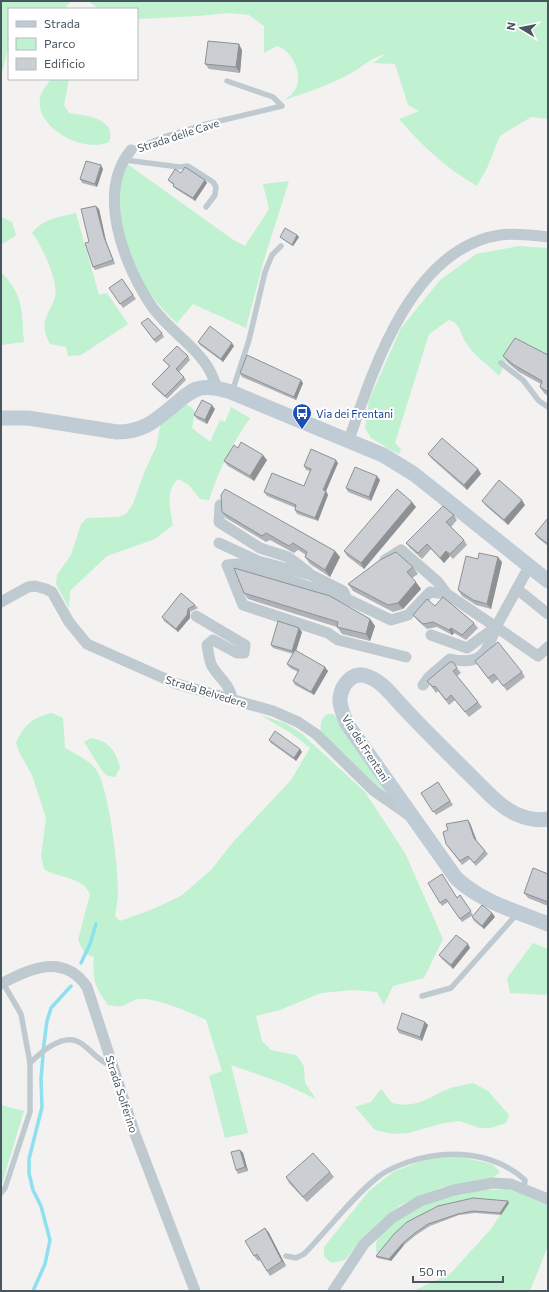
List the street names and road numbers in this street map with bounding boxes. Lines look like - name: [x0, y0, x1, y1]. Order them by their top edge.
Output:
- street label: Strada delle Cave: [135, 116, 221, 154]
- street label: Strada Belvedere: [164, 672, 248, 710]
- street label: Via dei Frentani: [340, 712, 393, 784]
- street label: Strada Solferino: [103, 1054, 141, 1135]

